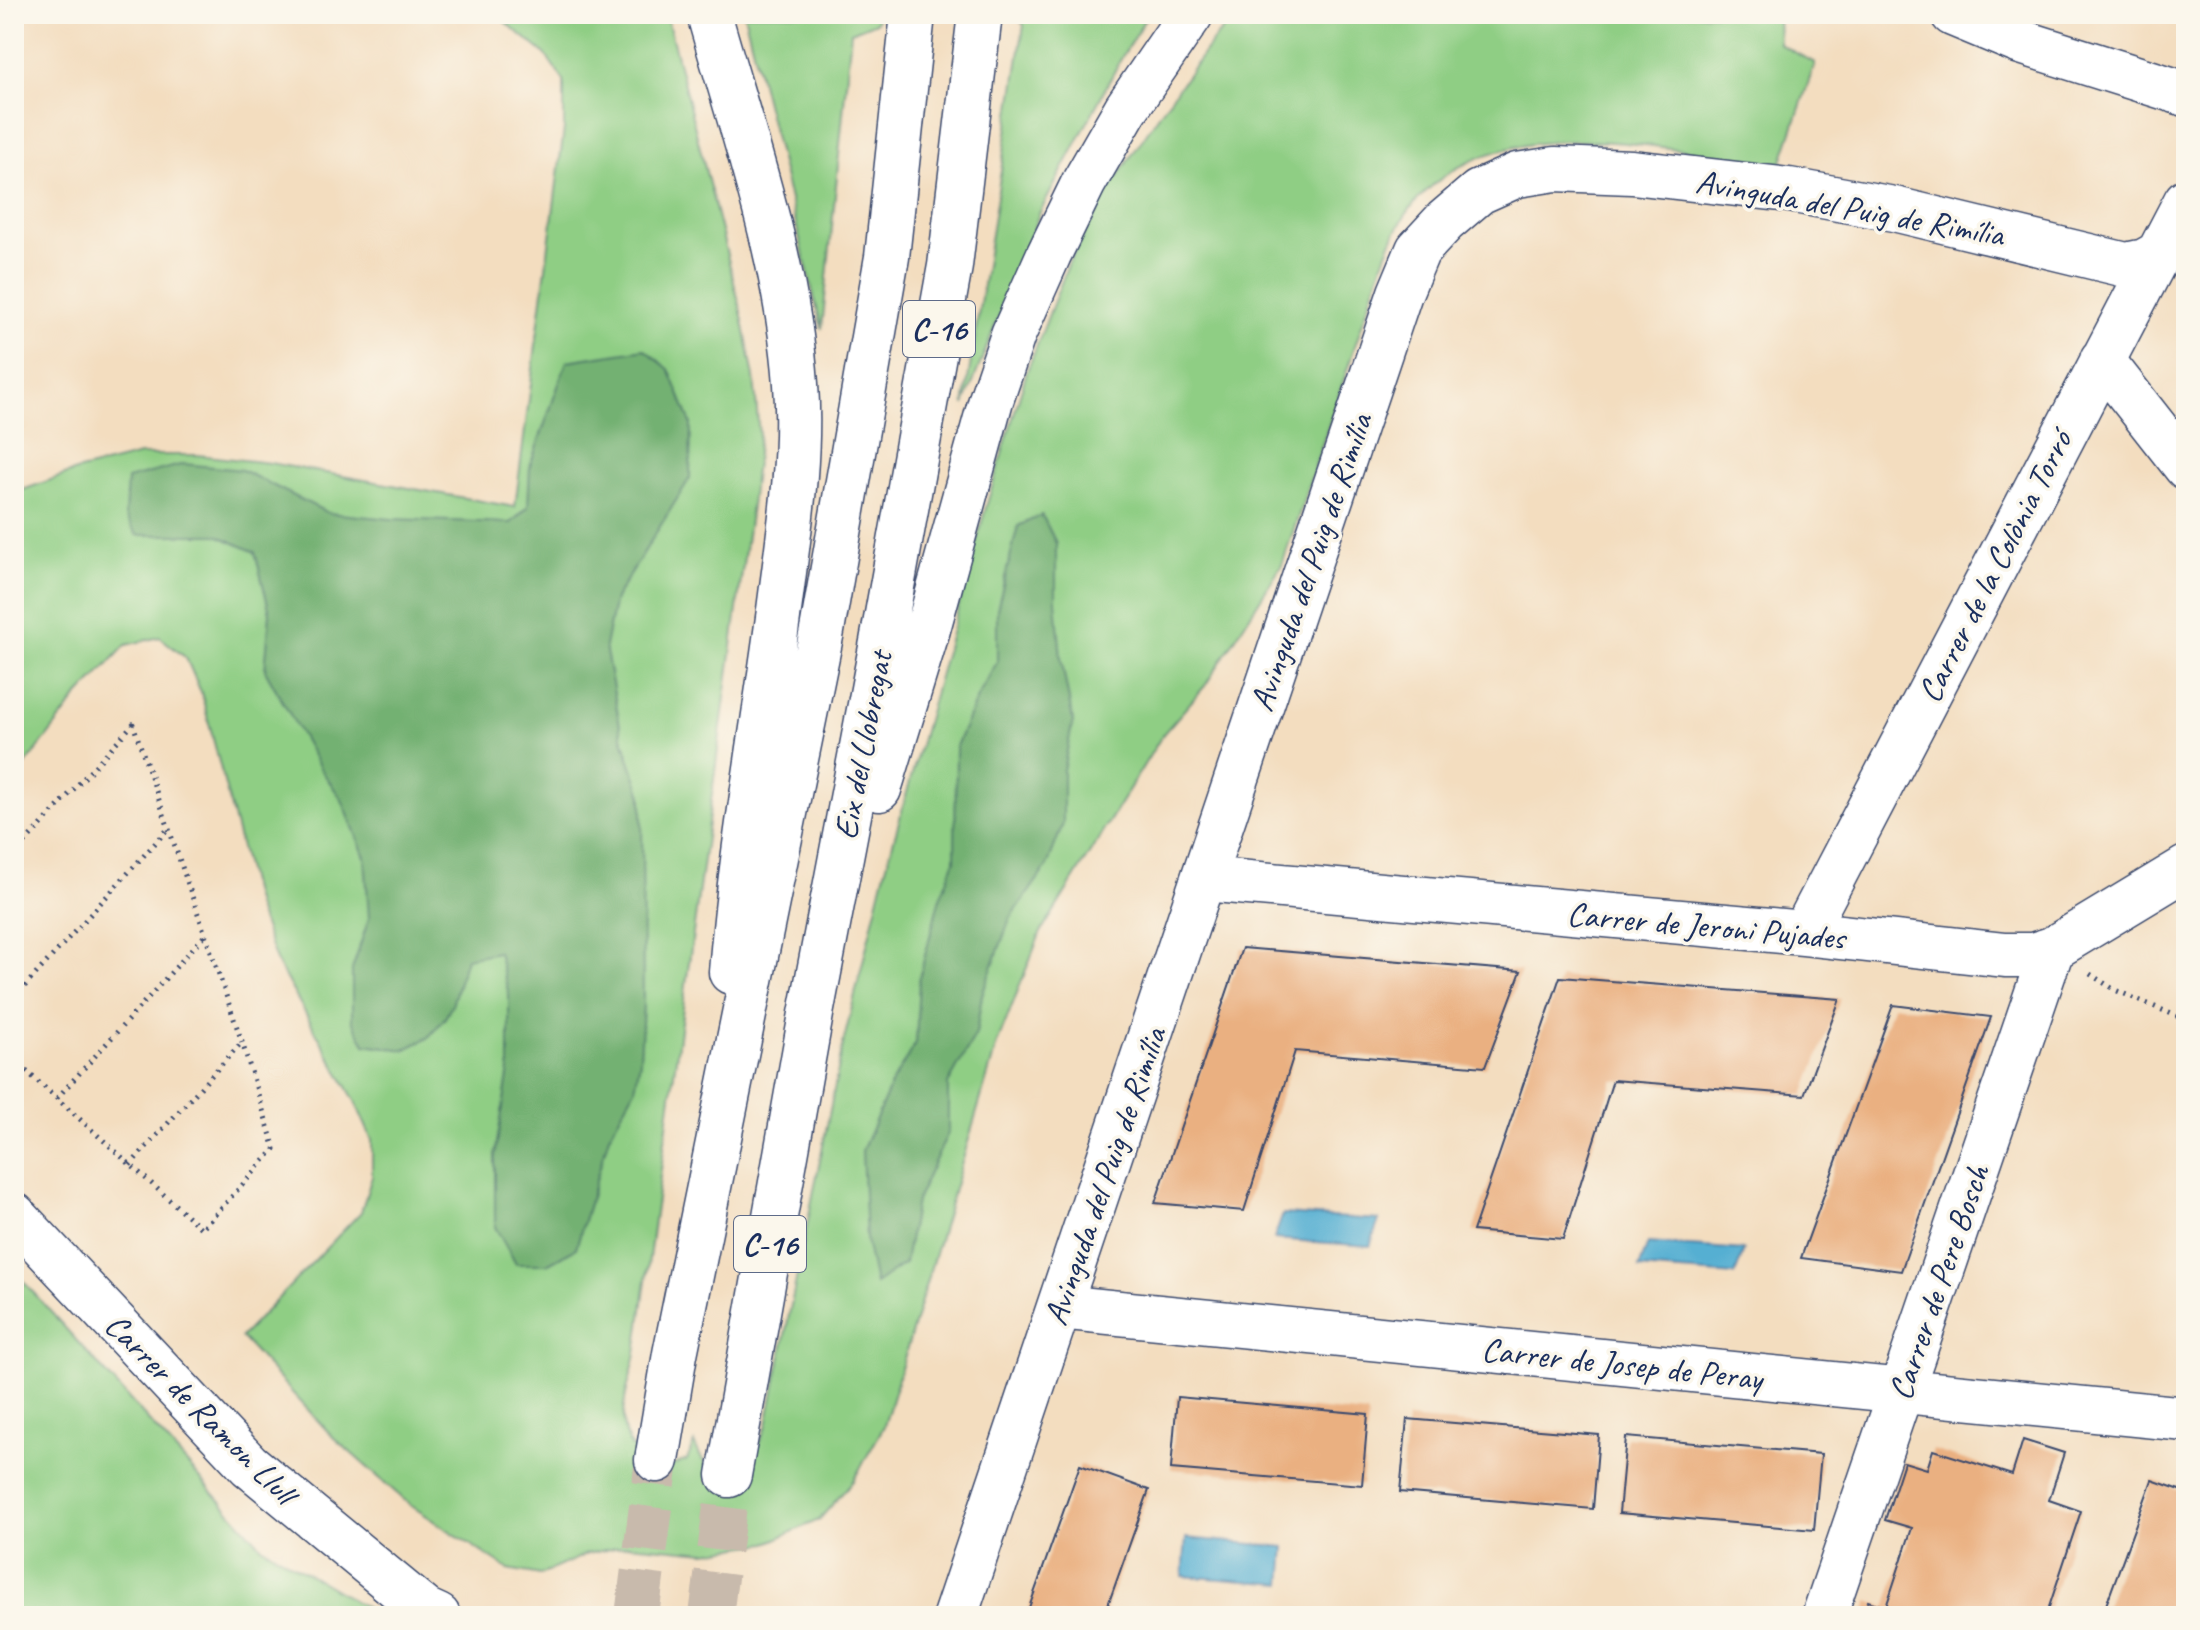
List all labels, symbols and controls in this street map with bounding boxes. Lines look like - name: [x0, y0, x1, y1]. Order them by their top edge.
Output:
- street label: Avinguda del Puig de Rimília: [1693, 159, 2009, 256]
- road number: C-16: [903, 301, 975, 357]
- street label: Avinguda del Puig de Rimília: [1239, 406, 1382, 717]
- street label: Carrer de la Colònia Torró: [1907, 419, 2084, 709]
- street label: Eix del Llobregat: [823, 644, 902, 843]
- street label: Carrer de Jeroni Pujades: [1565, 892, 1850, 959]
- street label: Avinguda del Puig de Rimília: [1033, 1020, 1176, 1331]
- street label: Carrer de Pere Bosch: [1878, 1158, 1999, 1405]
- road number: C-16: [734, 1216, 806, 1272]
- street label: Carrer de Ramon Llull: [96, 1304, 310, 1517]
- street label: Carrer de Josep de Peray: [1480, 1327, 1768, 1400]

